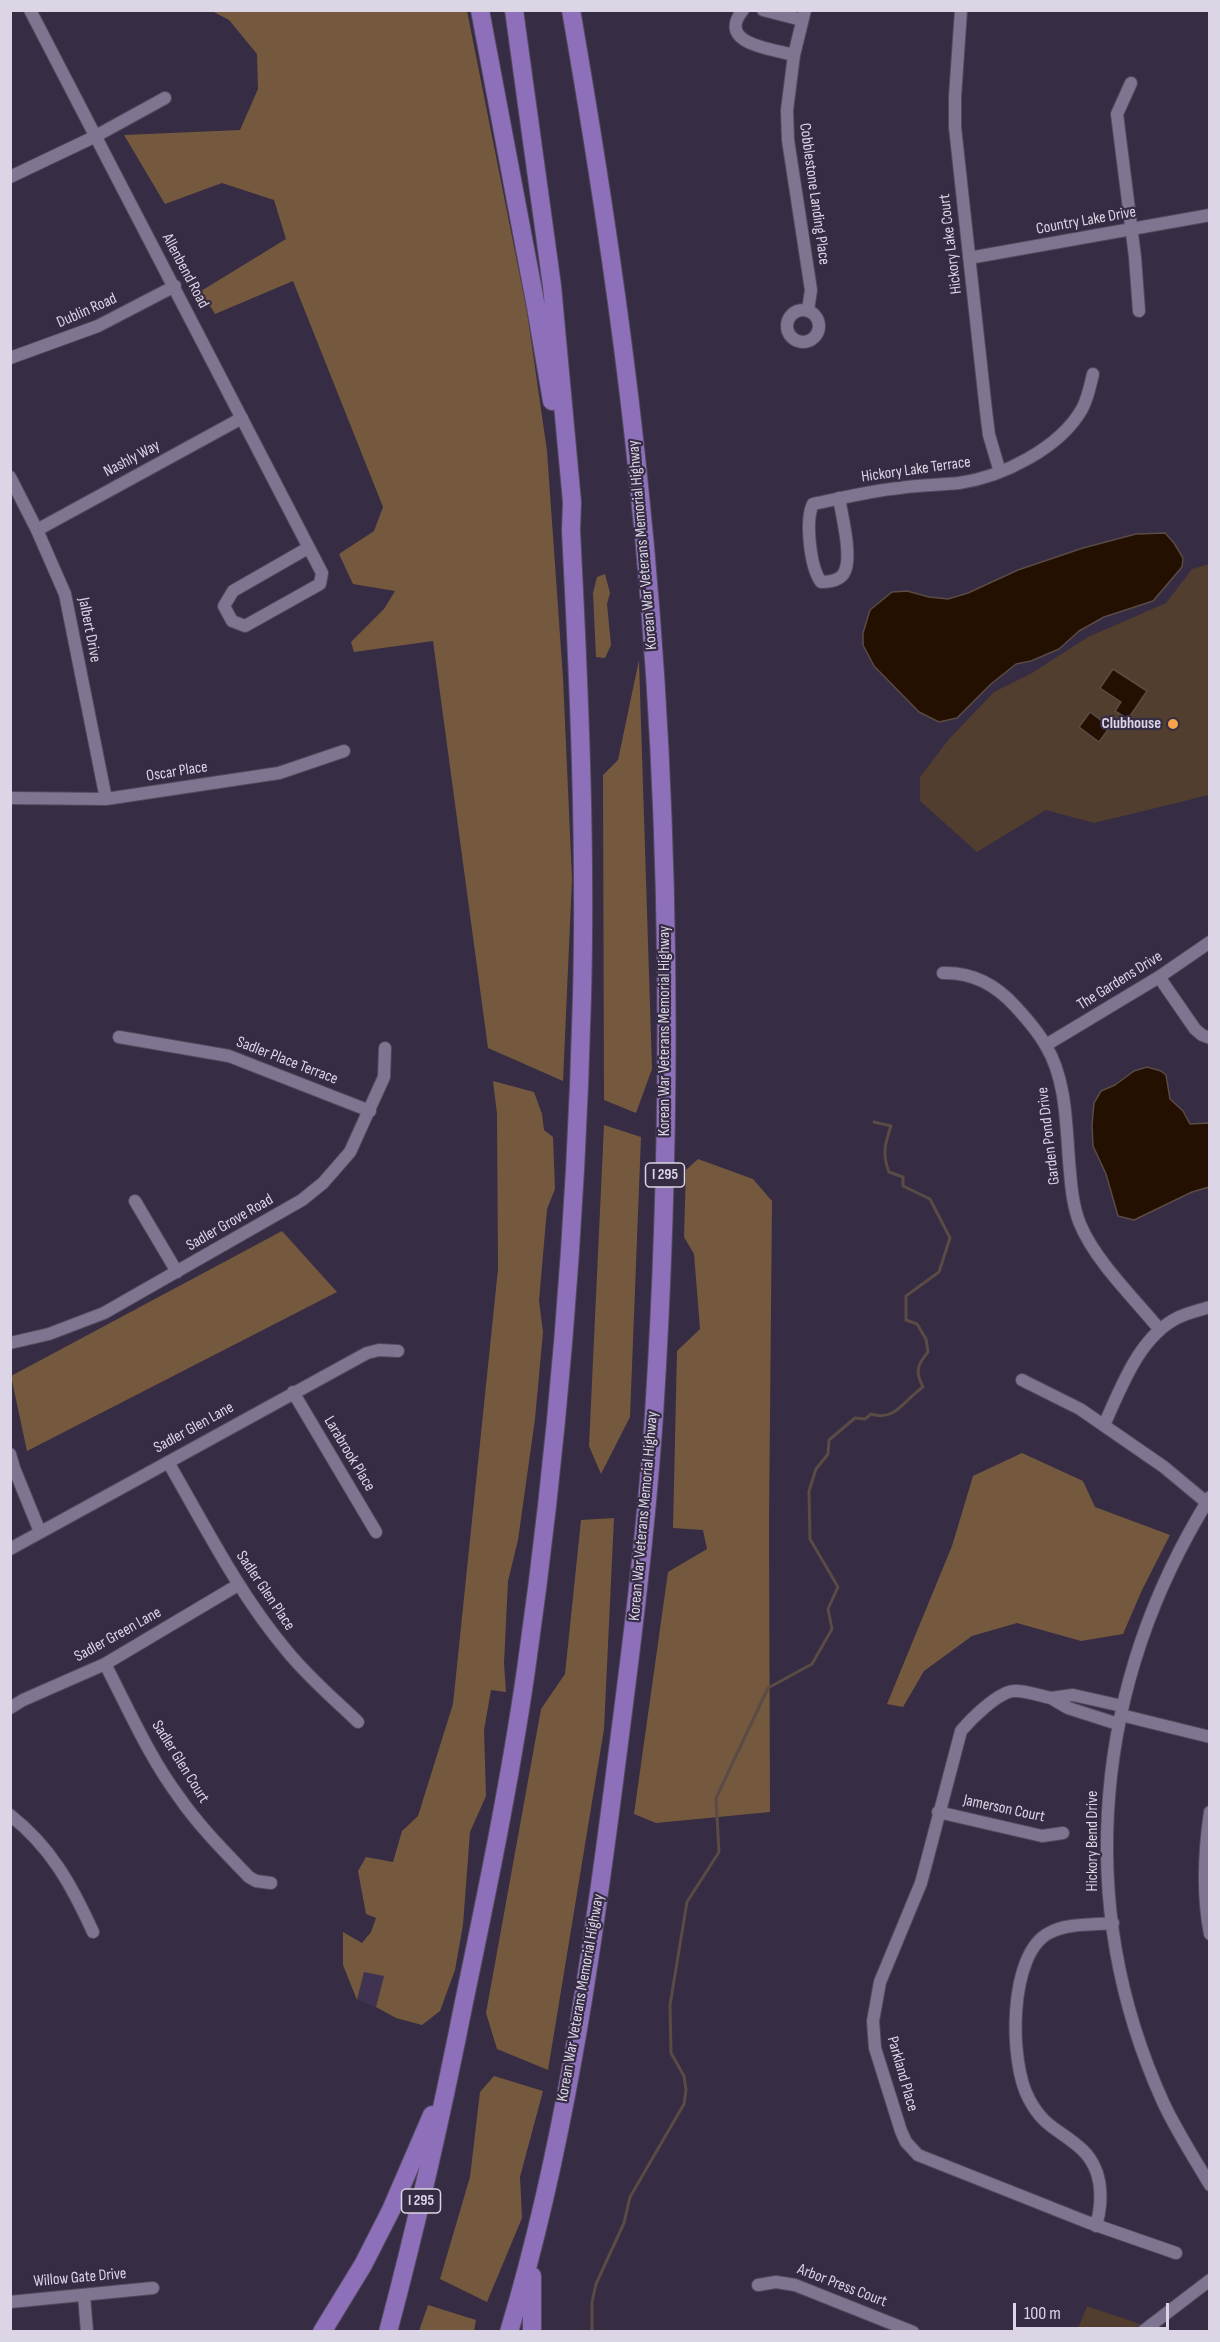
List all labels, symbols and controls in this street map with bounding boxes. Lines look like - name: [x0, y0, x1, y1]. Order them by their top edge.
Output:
- street label: Cobblestone Landing Place: [795, 122, 833, 266]
- street label: Hickory Lake Court: [935, 193, 967, 295]
- street label: Country Lake Drive: [1035, 203, 1137, 239]
- street label: Allenbend Road: [157, 230, 213, 312]
- street label: Dublin Road: [54, 289, 120, 333]
- street label: Nashly Way: [101, 436, 163, 482]
- street label: Korean War Veterans Memorial Highway: [624, 439, 662, 651]
- street label: Hickory Lake Terrace: [860, 453, 972, 487]
- street label: Jalbert Drive: [73, 596, 105, 664]
- place label: Clubhouse: [1102, 714, 1161, 734]
- marker: Clubhouse: [1166, 717, 1180, 731]
- street label: Oscar Place: [145, 758, 209, 786]
- street label: Korean War Veterans Memorial Highway: [655, 926, 675, 1136]
- street label: The Gardens Drive: [1074, 947, 1166, 1015]
- street label: Sadler Place Terrace: [234, 1033, 340, 1089]
- street label: Garden Pond Drive: [1033, 1086, 1065, 1186]
- road number: I 295: [646, 1163, 684, 1187]
- street label: Sadler Grove Road: [183, 1190, 277, 1256]
- street label: Sadler Glen Lane: [151, 1398, 237, 1458]
- street label: Korean War Veterans Memorial Highway: [625, 1410, 663, 1622]
- street label: Larabrook Place: [319, 1413, 379, 1495]
- street label: Sadler Glen Place: [231, 1548, 299, 1634]
- street label: Sadler Green Lane: [71, 1603, 165, 1667]
- street label: Sadler Glen Court: [147, 1717, 213, 1807]
- street label: Jamerson Court: [961, 1791, 1047, 1827]
- street label: Hickory Bend Drive: [1083, 1791, 1103, 1891]
- street label: Korean War Veterans Memorial Highway: [553, 1893, 609, 2103]
- street label: Parkland Place: [882, 2034, 922, 2114]
- road number: I 295: [402, 2189, 440, 2213]
- street label: Arbor Press Court: [795, 2260, 889, 2312]
- street label: Willow Gate Drive: [33, 2264, 127, 2292]
- scale bar: [1016, 2291, 1172, 2329]
- text: 100 m: [1024, 2303, 1061, 2324]

